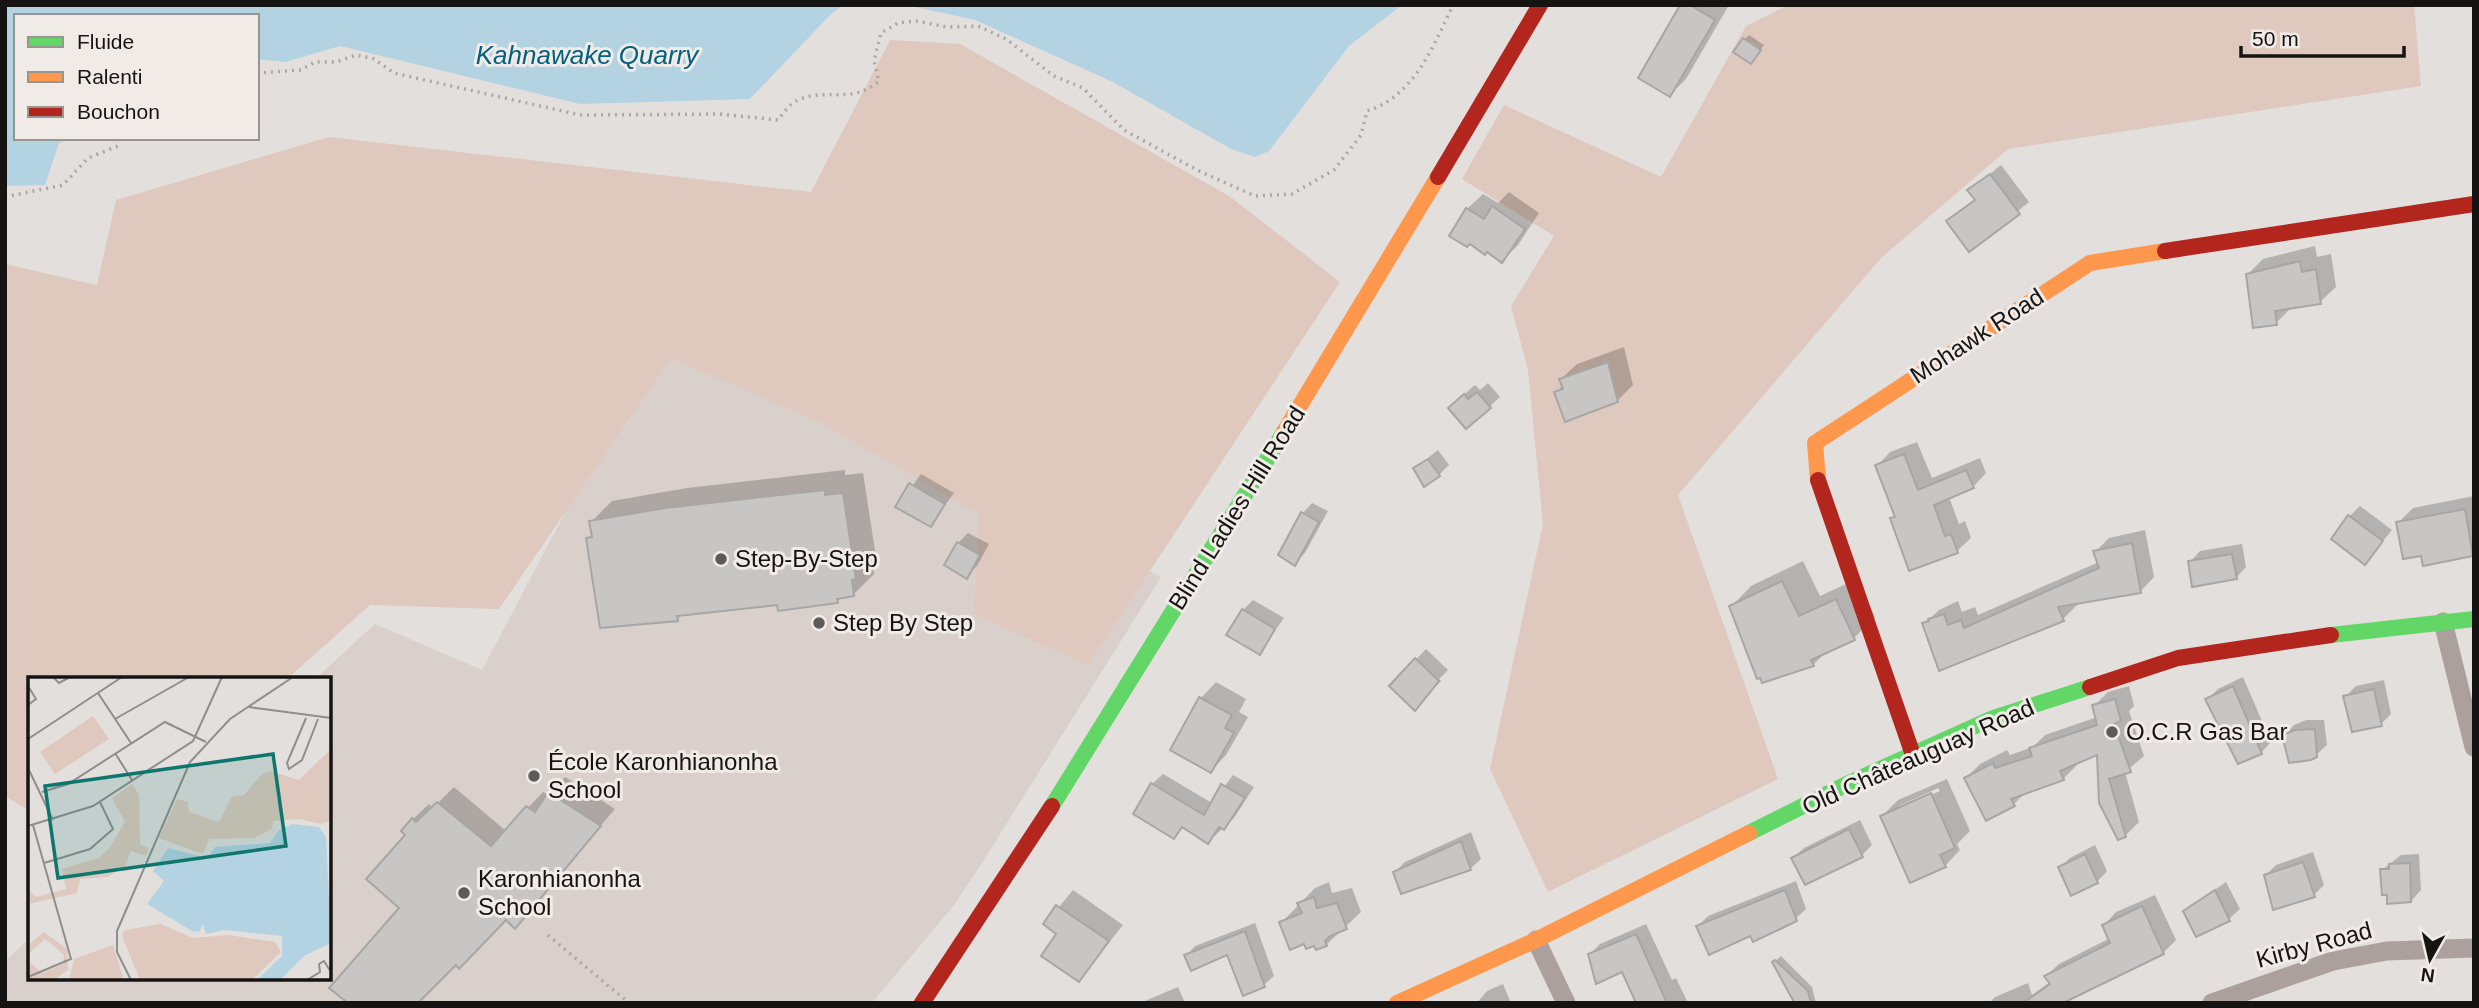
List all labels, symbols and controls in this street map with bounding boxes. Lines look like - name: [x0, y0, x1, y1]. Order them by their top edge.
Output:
- legend: [14, 14, 259, 140]
- scale bar: [2241, 14, 2404, 58]
- text: 50 m: [2252, 27, 2299, 50]
- text: Fluide: [77, 30, 134, 53]
- water label: Kahnawake Quarry: [476, 40, 700, 70]
- text: Ralenti: [77, 65, 142, 88]
- text: Bouchon: [77, 100, 160, 123]
- street label: Mohawk Road: [1905, 282, 2048, 389]
- street label: Blind Ladies Hill Road: [1163, 401, 1310, 614]
- place label: Step-By-Step: [735, 545, 878, 572]
- marker: Step-By-Step: [713, 551, 729, 567]
- place label: Step By Step: [833, 609, 973, 636]
- marker: Step By Step: [811, 615, 827, 631]
- inset map: [28, 677, 331, 980]
- street label: Old Châteauguay Road: [1798, 693, 2038, 820]
- place label: O.C.R Gas Bar: [2126, 718, 2287, 745]
- marker: O.C.R Gas Bar: [2104, 724, 2120, 740]
- place label: École Karonhianonha School: [548, 748, 778, 803]
- marker: École Karonhianonha School: [526, 768, 542, 784]
- place label: Karonhianonha School: [478, 865, 641, 920]
- marker: Karonhianonha School: [456, 885, 472, 901]
- street label: Kirby Road: [2253, 916, 2375, 973]
- north arrow: [2395, 924, 2465, 994]
- text: N: [2419, 964, 2436, 987]

